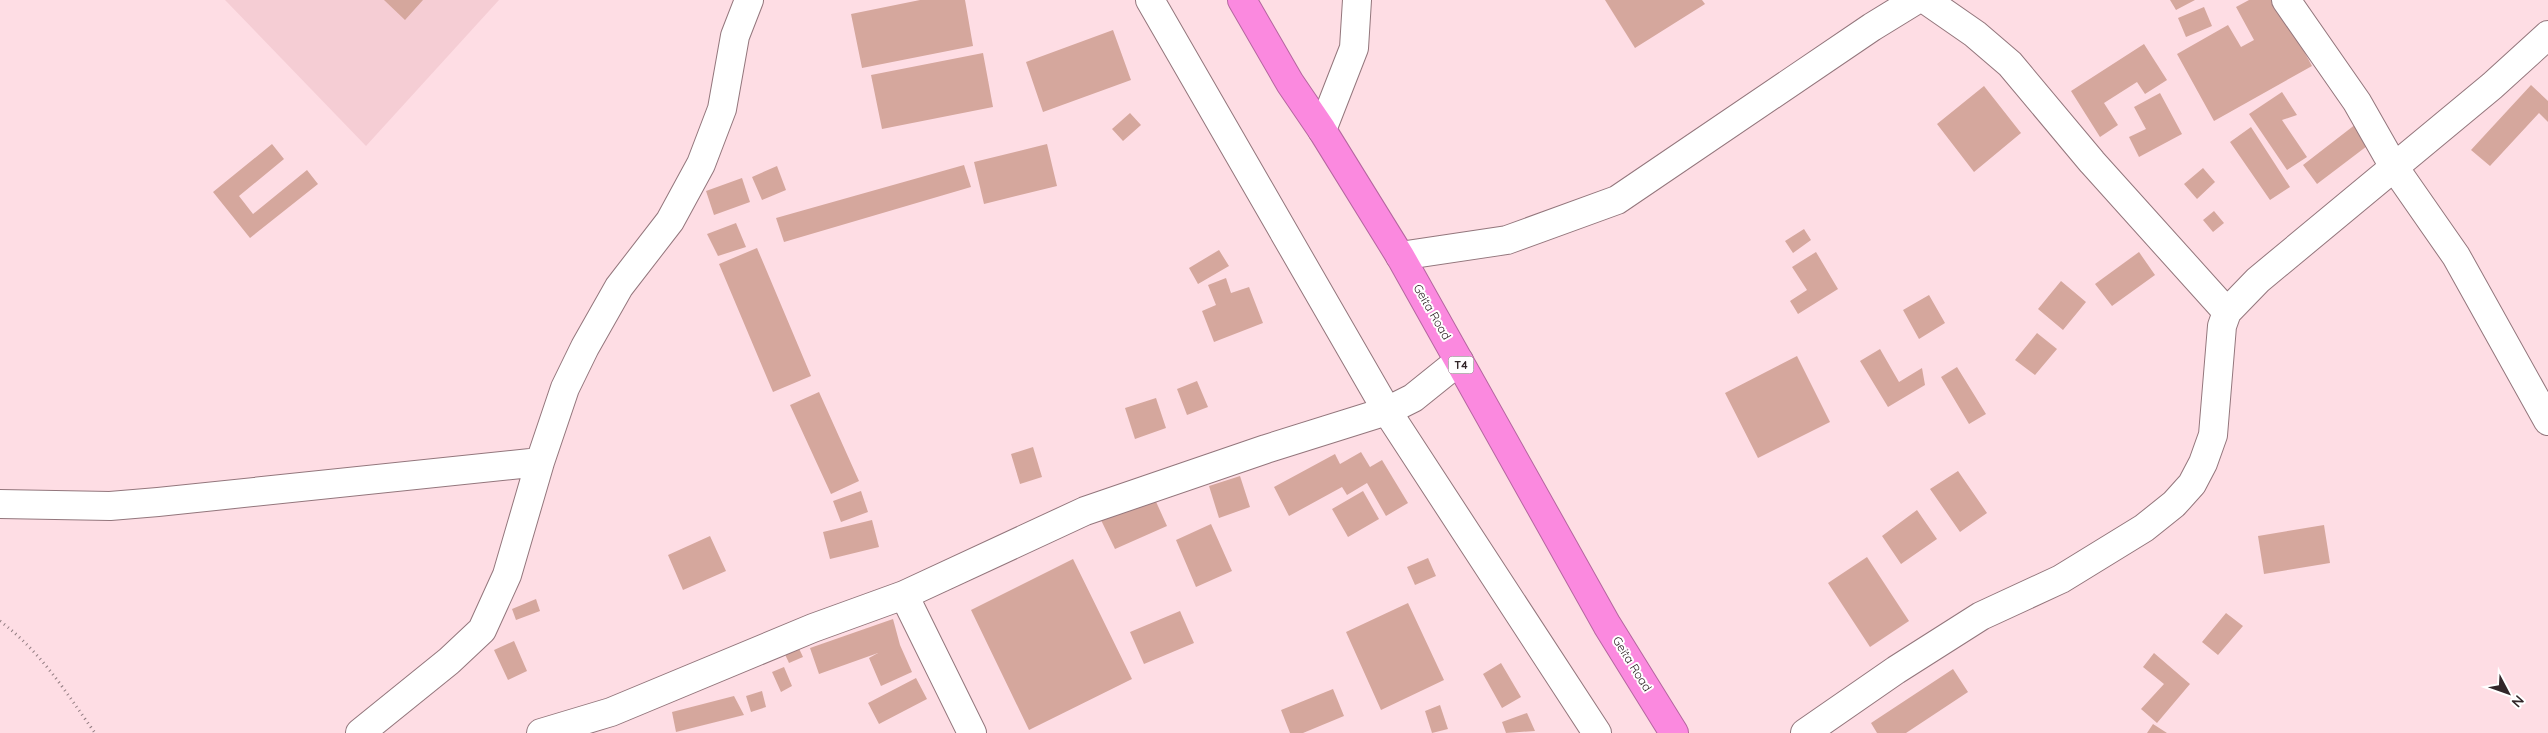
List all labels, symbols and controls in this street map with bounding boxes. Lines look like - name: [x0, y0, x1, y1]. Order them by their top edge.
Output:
- street label: Geita Road: [1410, 281, 1454, 342]
- road number: T4: [1448, 356, 1474, 374]
- street label: Geita Road: [1610, 633, 1655, 694]
- north arrow: [2483, 668, 2533, 718]
- text: N: [2508, 692, 2528, 711]

